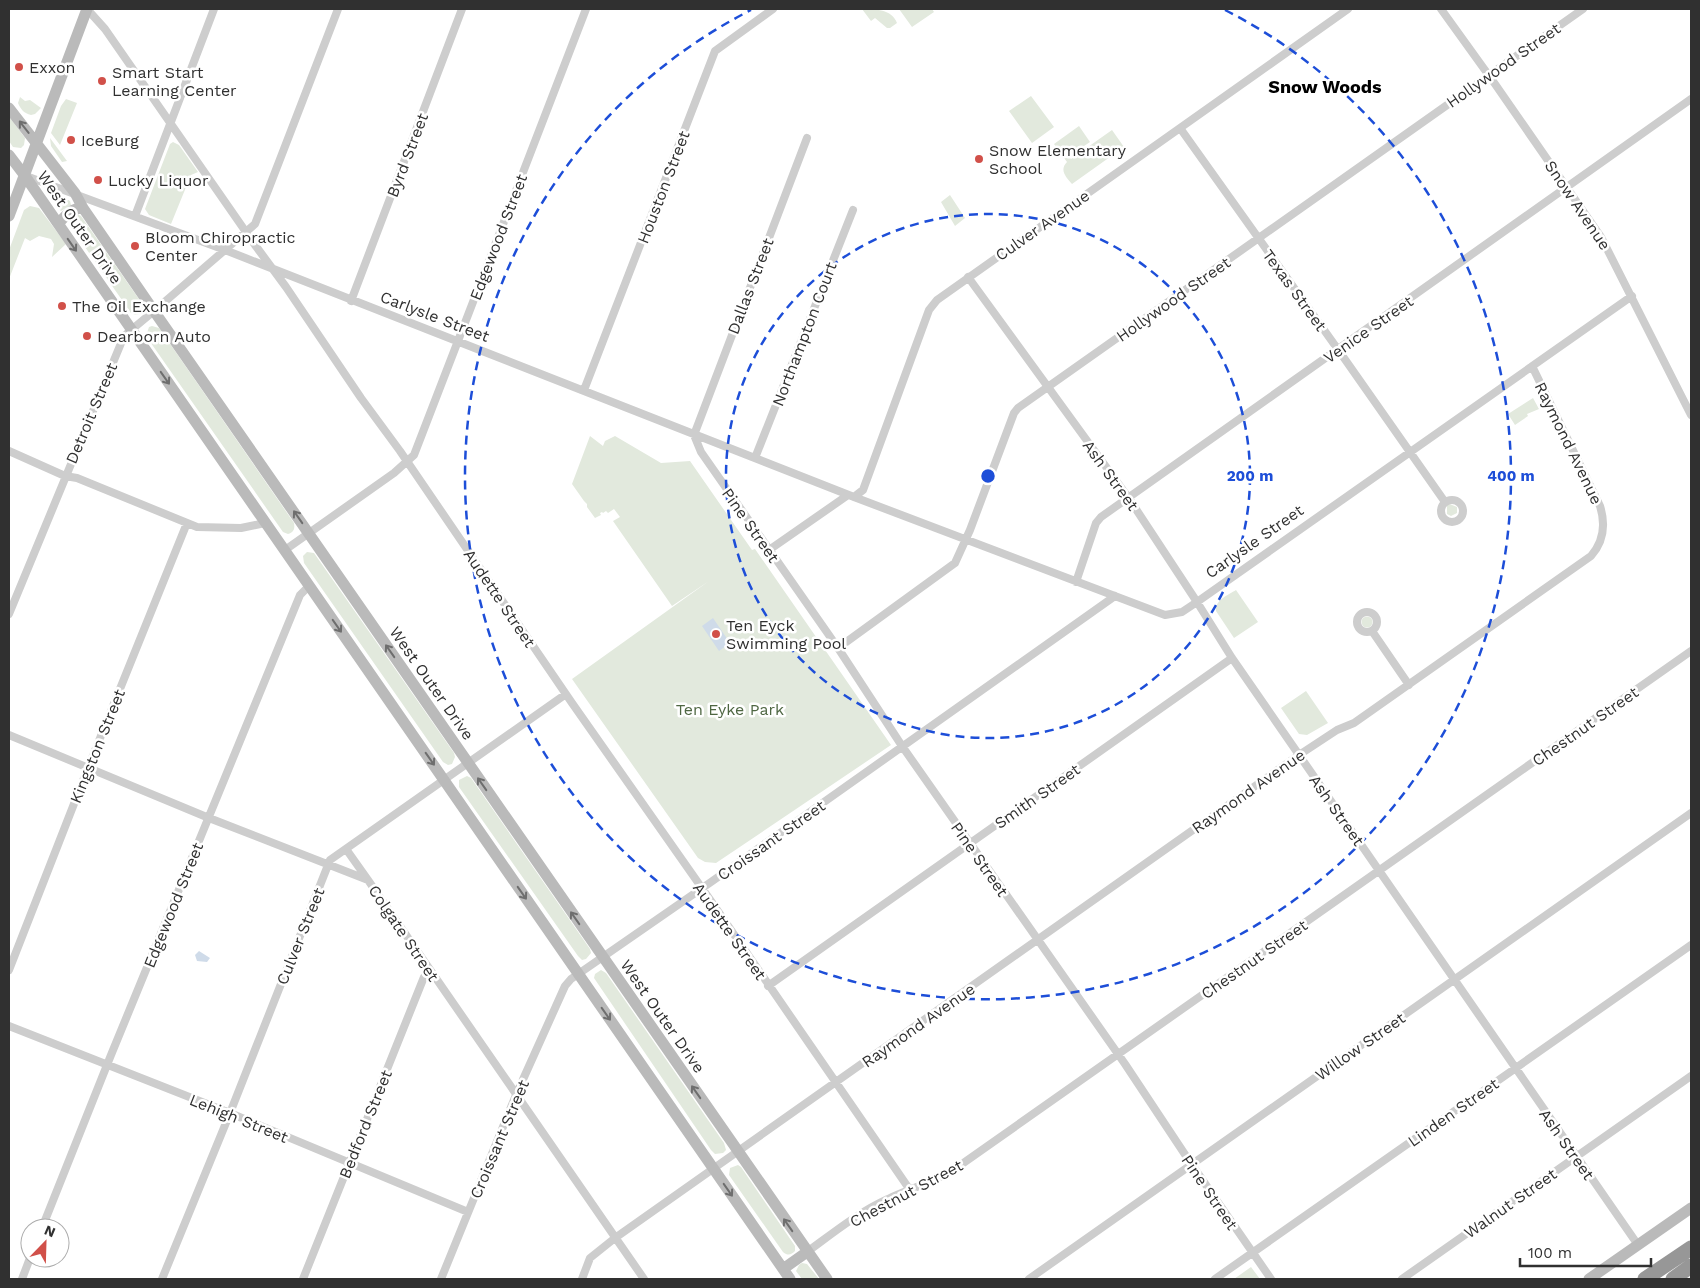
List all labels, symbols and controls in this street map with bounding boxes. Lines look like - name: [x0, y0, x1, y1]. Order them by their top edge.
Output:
- street label: Hollywood Street: [1443, 19, 1564, 112]
- place label: Exxon: [29, 58, 75, 77]
- marker: Exxon: [13, 61, 25, 73]
- place label: Smart Start Learning Center: [112, 63, 237, 100]
- marker: Smart Start Learning Center: [96, 75, 108, 87]
- district label: Snow Woods: [1268, 76, 1382, 97]
- street label: Byrd Street: [383, 110, 432, 200]
- one-way arrow: [18, 121, 29, 134]
- street label: Houston Street: [633, 128, 694, 246]
- place label: IceBurg: [81, 131, 139, 150]
- marker: IceBurg: [65, 134, 77, 146]
- place label: Snow Elementary School: [989, 141, 1127, 178]
- marker: Snow Elementary School: [973, 153, 985, 165]
- street label: Snow Avenue: [1541, 157, 1615, 254]
- street label: West Outer Drive: [33, 167, 126, 288]
- place label: Lucky Liquor: [108, 171, 209, 190]
- street label: Edgewood Street: [466, 171, 531, 303]
- marker: Lucky Liquor: [92, 174, 104, 186]
- street label: Culver Avenue: [992, 186, 1093, 265]
- place label: Bloom Chiropractic Center: [145, 228, 296, 265]
- street label: Dallas Street: [723, 235, 778, 337]
- one-way arrow: [67, 237, 77, 251]
- marker: Bloom Chiropractic Center: [129, 240, 141, 252]
- street label: Texas Street: [1259, 246, 1331, 335]
- street label: Hollywood Street: [1113, 253, 1234, 346]
- street label: Northampton Court: [768, 259, 841, 409]
- street label: Carlysle Street: [378, 287, 492, 346]
- street label: Venice Street: [1320, 291, 1417, 367]
- place label: The Oil Exchange: [72, 297, 206, 316]
- marker: The Oil Exchange: [56, 300, 68, 312]
- place label: Dearborn Auto: [97, 327, 211, 346]
- marker: Dearborn Auto: [81, 330, 93, 342]
- street label: Detroit Street: [62, 360, 121, 466]
- one-way arrow: [160, 371, 170, 385]
- street label: Raymond Avenue: [1531, 379, 1606, 507]
- street label: Ash Street: [1079, 436, 1143, 514]
- centre of rings: [979, 467, 997, 485]
- text: 200 m: [1227, 467, 1273, 485]
- text: 400 m: [1487, 467, 1535, 485]
- street label: Pine Street: [718, 484, 783, 567]
- street label: Carlysle Street: [1202, 500, 1307, 582]
- one-way arrow: [293, 510, 303, 524]
- street label: Audette Street: [460, 545, 540, 651]
- place label: Ten Eyck Swimming Pool: [726, 616, 846, 653]
- one-way arrow: [332, 618, 342, 632]
- street label: West Outer Drive: [385, 623, 478, 744]
- marker: Ten Eyck Swimming Pool: [710, 628, 722, 640]
- one-way arrow: [385, 644, 395, 658]
- street label: Chestnut Street: [1528, 683, 1642, 770]
- street label: Kingston Street: [66, 686, 129, 806]
- park label: Ten Eyke Park: [676, 700, 784, 719]
- street label: Raymond Avenue: [1188, 745, 1308, 838]
- one-way arrow: [425, 752, 435, 766]
- street label: Smith Street: [991, 760, 1084, 833]
- street label: Ash Street: [1305, 771, 1368, 850]
- one-way arrow: [477, 778, 487, 792]
- street label: Croissant Street: [714, 796, 829, 885]
- street label: Pine Street: [947, 818, 1012, 901]
- street label: Edgewood Street: [140, 839, 207, 971]
- street label: Audette Street: [689, 879, 770, 984]
- street label: Colgate Street: [364, 881, 443, 985]
- street label: Culver Street: [272, 885, 329, 987]
- one-way arrow: [517, 886, 527, 900]
- one-way arrow: [570, 911, 580, 925]
- street label: Chestnut Street: [1197, 916, 1311, 1003]
- street label: West Outer Drive: [616, 956, 709, 1077]
- street label: Raymond Avenue: [858, 979, 978, 1072]
- one-way arrow: [601, 1007, 611, 1021]
- street label: Willow Street: [1312, 1008, 1409, 1084]
- street label: Bedford Street: [335, 1067, 396, 1181]
- street label: Linden Street: [1404, 1074, 1503, 1151]
- street label: Croissant Street: [466, 1077, 533, 1201]
- one-way arrow: [691, 1085, 701, 1099]
- street label: Lehigh Street: [187, 1090, 291, 1147]
- street label: Ash Street: [1535, 1105, 1598, 1184]
- street label: Pine Street: [1177, 1151, 1242, 1234]
- street label: Chestnut Street: [846, 1155, 966, 1231]
- street label: Walnut Street: [1460, 1164, 1561, 1242]
- one-way arrow: [723, 1183, 733, 1197]
- north arrow: [20, 1218, 70, 1268]
- one-way arrow: [783, 1218, 793, 1232]
- text: N: [42, 1222, 58, 1240]
- scale bar: [1520, 1236, 1651, 1268]
- text: 100 m: [1528, 1244, 1572, 1262]

